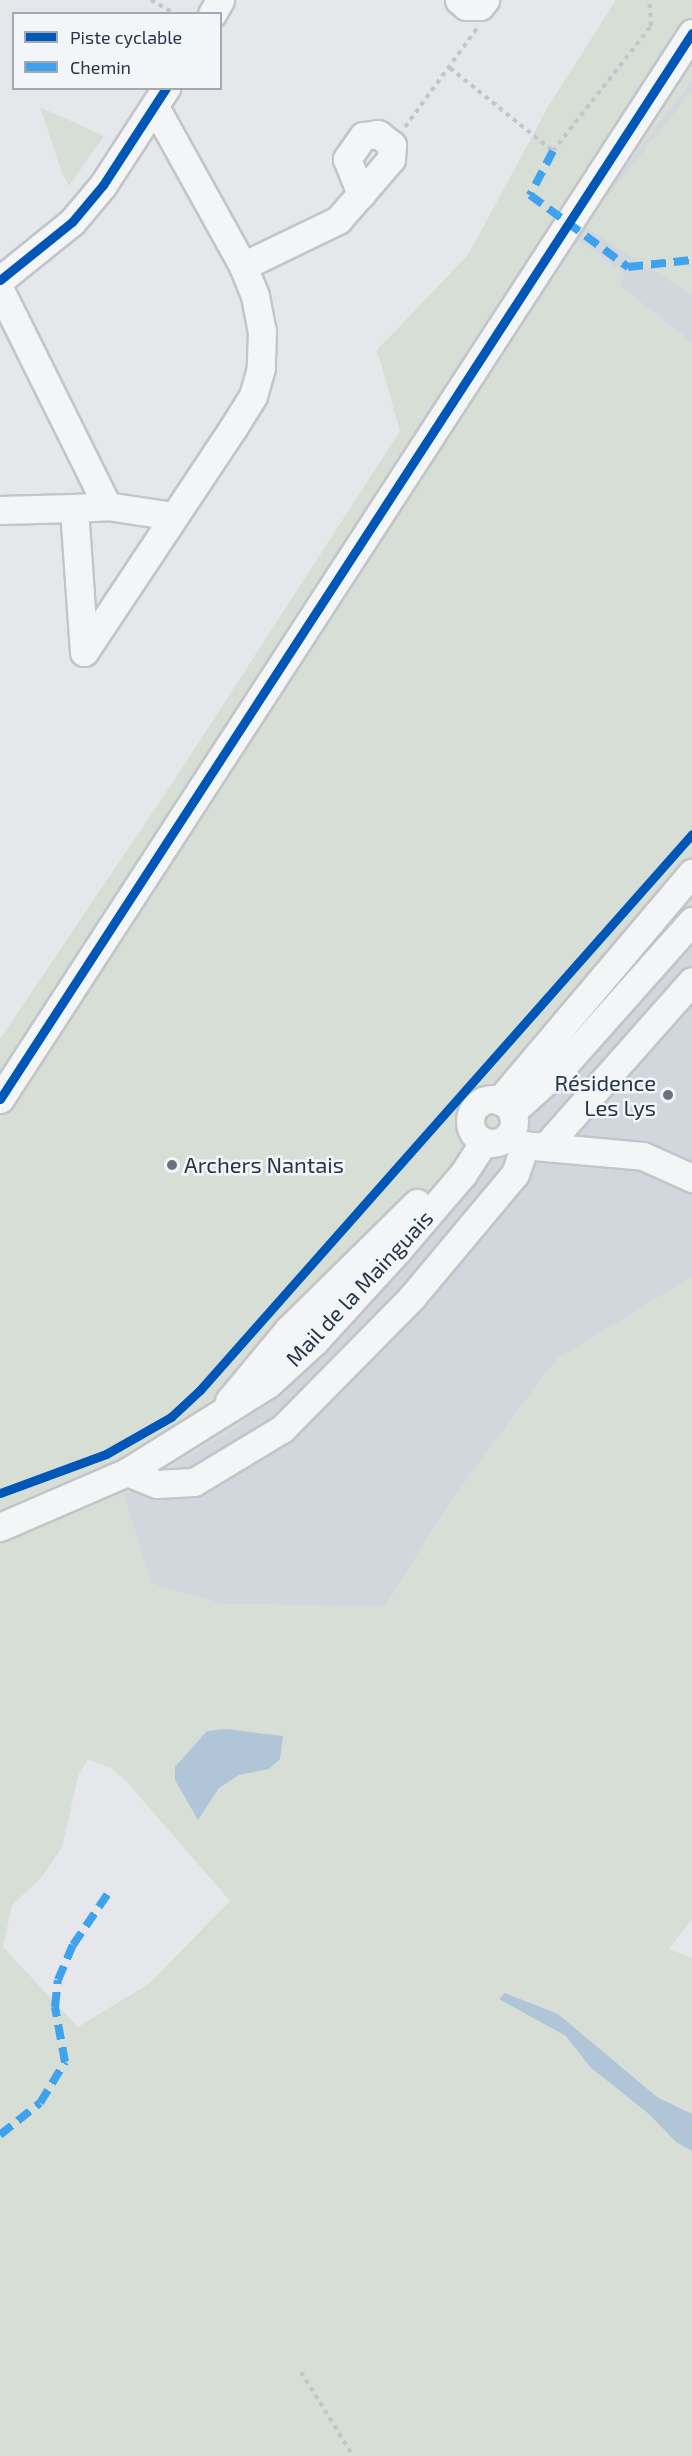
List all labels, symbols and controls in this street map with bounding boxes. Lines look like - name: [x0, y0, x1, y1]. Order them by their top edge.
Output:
- legend: [12, 12, 222, 90]
- text: Piste cyclable: [70, 26, 182, 48]
- text: Chemin: [70, 56, 131, 78]
- place label: Résidence Les Lys: [554, 1069, 656, 1120]
- marker: Résidence Les Lys: [661, 1088, 675, 1102]
- place label: Archers Nantais: [184, 1152, 344, 1178]
- marker: Archers Nantais: [165, 1158, 179, 1172]
- street label: Mail de la Mainguais: [280, 1204, 438, 1372]

